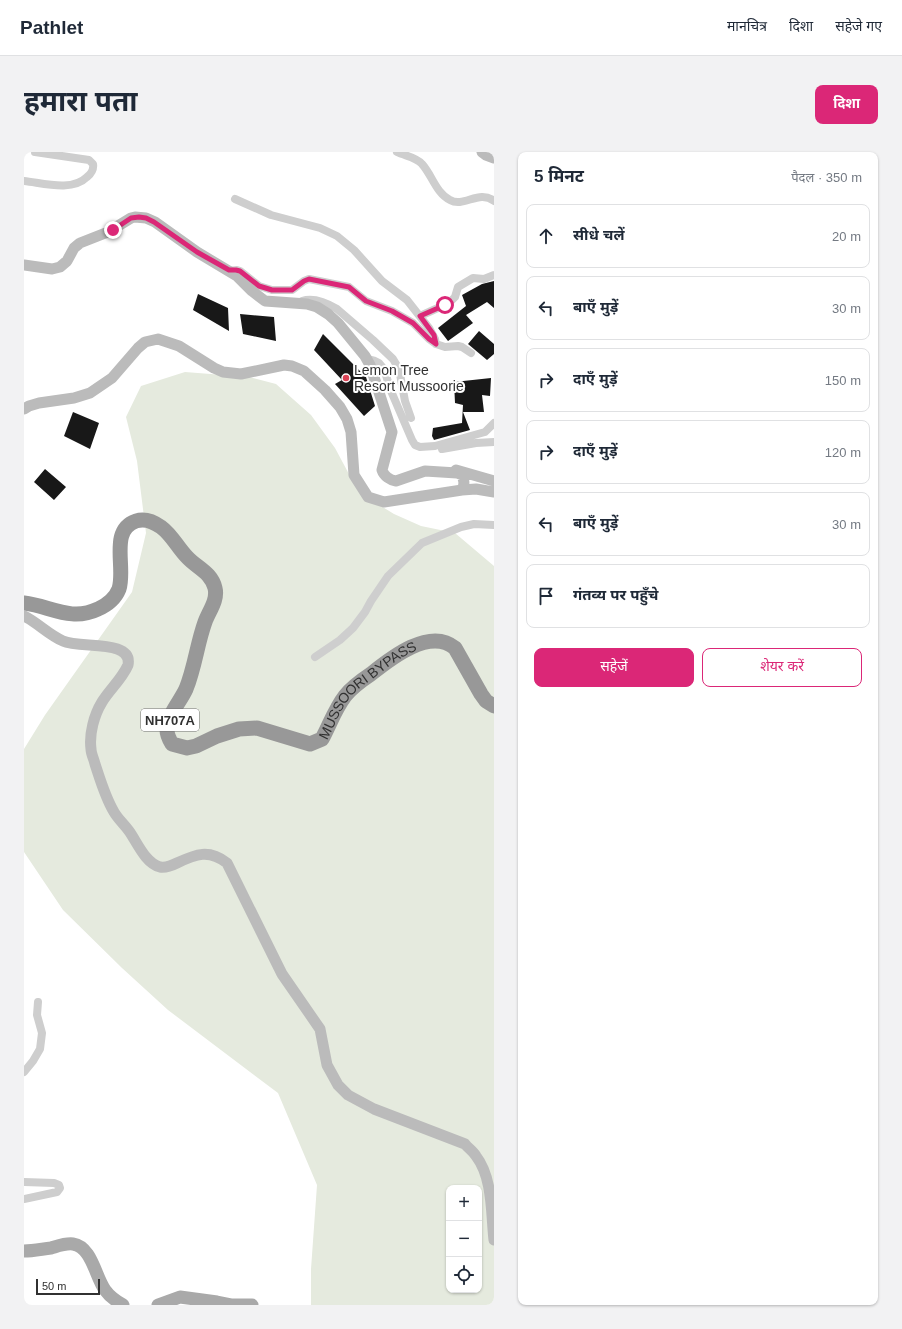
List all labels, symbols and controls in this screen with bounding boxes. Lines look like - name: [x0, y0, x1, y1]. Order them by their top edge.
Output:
- text: Pathlet: [20, 17, 83, 38]
- text: मानचित्र: [727, 18, 767, 34]
- text: दिशा: [789, 18, 813, 34]
- text: सहेजे गए: [835, 18, 882, 34]
- button: दिशा: [815, 85, 878, 124]
- text: हमारा पता: [24, 86, 138, 117]
- text: 5 मिनट: [534, 167, 584, 186]
- text: पैदल · 350 m: [791, 170, 862, 185]
- route end: [104, 221, 122, 239]
- icon: ahead: [535, 225, 557, 247]
- text: सीधे चलें: [573, 226, 624, 243]
- text: 20 m: [832, 229, 861, 244]
- route start: [436, 296, 454, 314]
- icon: left: [535, 297, 557, 319]
- text: बाएँ मुड़ें: [573, 298, 618, 315]
- text: 30 m: [832, 301, 861, 316]
- place label: Lemon Tree Resort Mussoorie: [354, 362, 464, 394]
- icon: right: [535, 369, 557, 391]
- text: दाएँ मुड़ें: [573, 370, 617, 387]
- marker: Lemon Tree Resort Mussoorie: [341, 373, 351, 383]
- text: 150 m: [825, 373, 861, 388]
- icon: right: [535, 441, 557, 463]
- text: दाएँ मुड़ें: [573, 442, 617, 459]
- text: 120 m: [825, 445, 861, 460]
- icon: left: [535, 513, 557, 535]
- text: बाएँ मुड़ें: [573, 514, 618, 531]
- text: 30 m: [832, 517, 861, 532]
- icon: arrive: [535, 585, 557, 607]
- text: गंतव्य पर पहुँचे: [573, 586, 658, 603]
- street label: MUSSOORI BYPASS: [315, 638, 419, 742]
- button: सहेजें: [534, 648, 694, 687]
- button: शेयर करें: [702, 648, 862, 687]
- road number: NH707A: [141, 709, 199, 731]
- map controls: [446, 1185, 482, 1293]
- button: +: [446, 1185, 482, 1221]
- button: −: [446, 1221, 482, 1257]
- button: locate: [446, 1257, 482, 1293]
- scale bar: [36, 1277, 100, 1296]
- text: 50 m: [42, 1280, 66, 1292]

